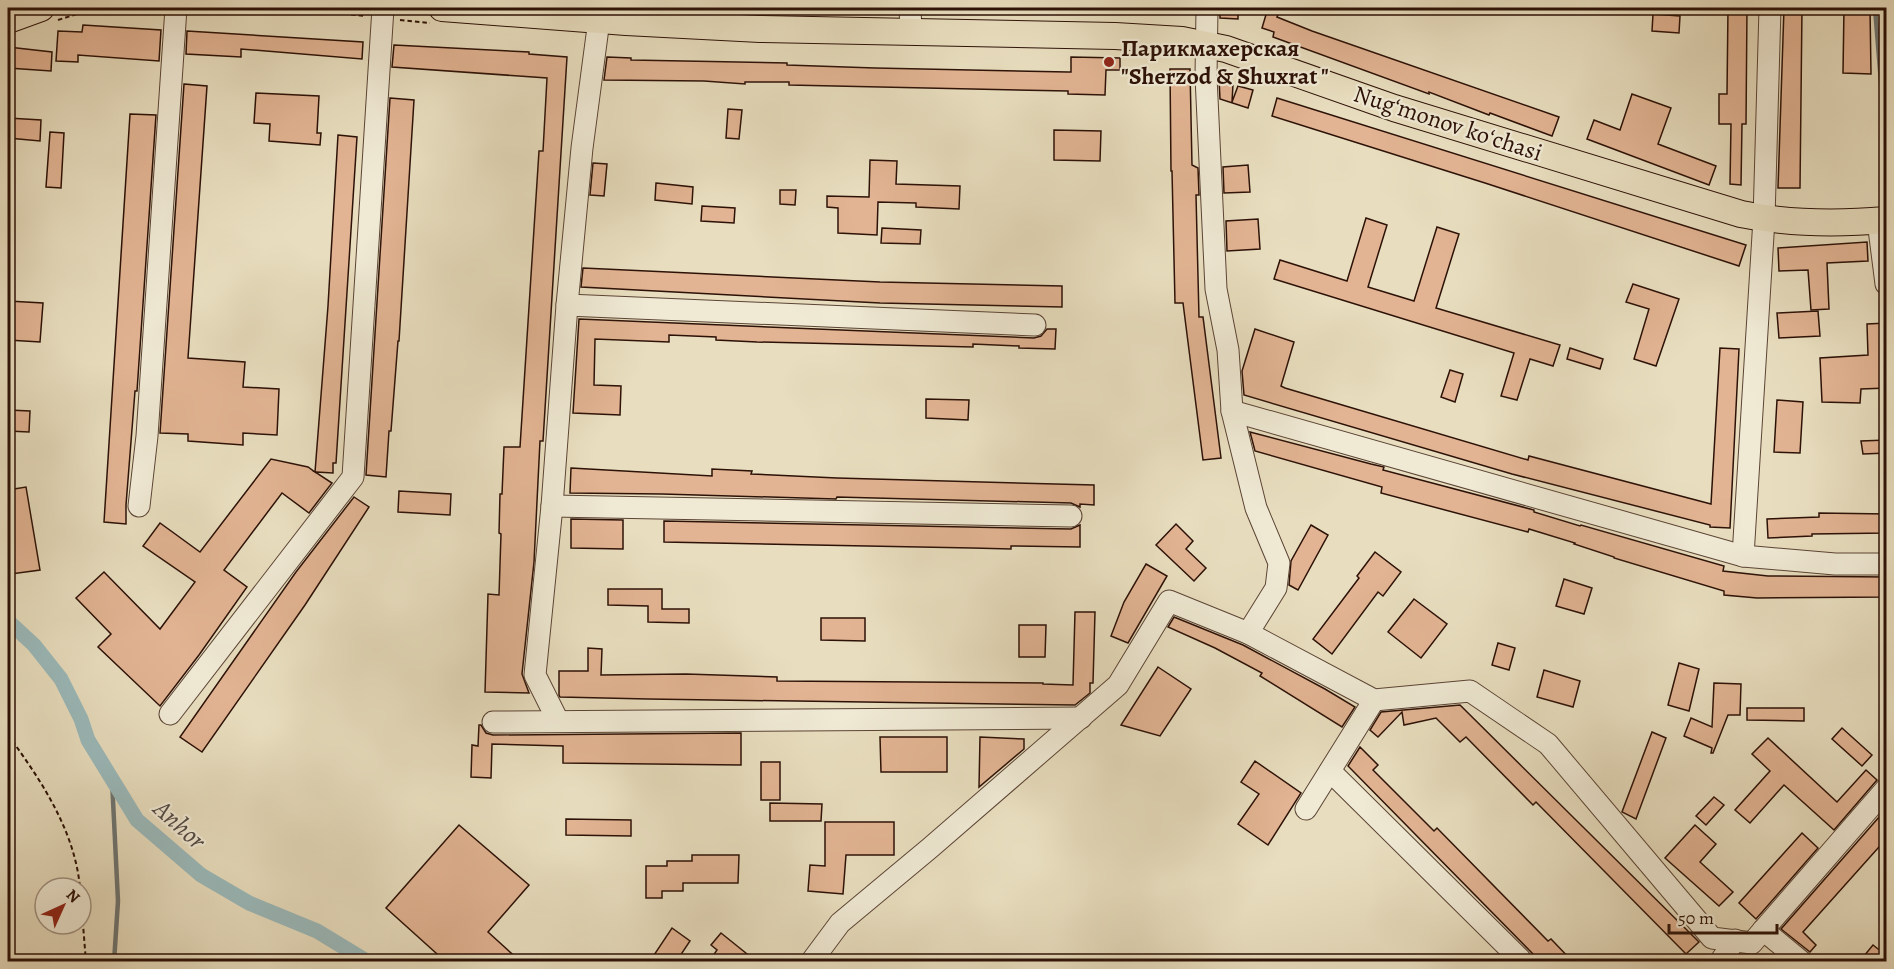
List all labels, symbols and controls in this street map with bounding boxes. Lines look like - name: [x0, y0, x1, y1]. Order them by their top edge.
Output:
- place label: Парикмахерская "Sherzod & Shuxrat ": [1121, 32, 1329, 92]
- marker: Парикмахерская "Sherzod & Shuxrat ": [1102, 55, 1116, 69]
- street label: Nugʻmonov koʻchasi: [1349, 77, 1547, 169]
- water label: Anhor: [145, 790, 214, 858]
- north arrow: [33, 876, 93, 936]
- text: N: [61, 884, 85, 908]
- scale bar: [1669, 897, 1777, 935]
- text: 50 m: [1678, 906, 1714, 930]

